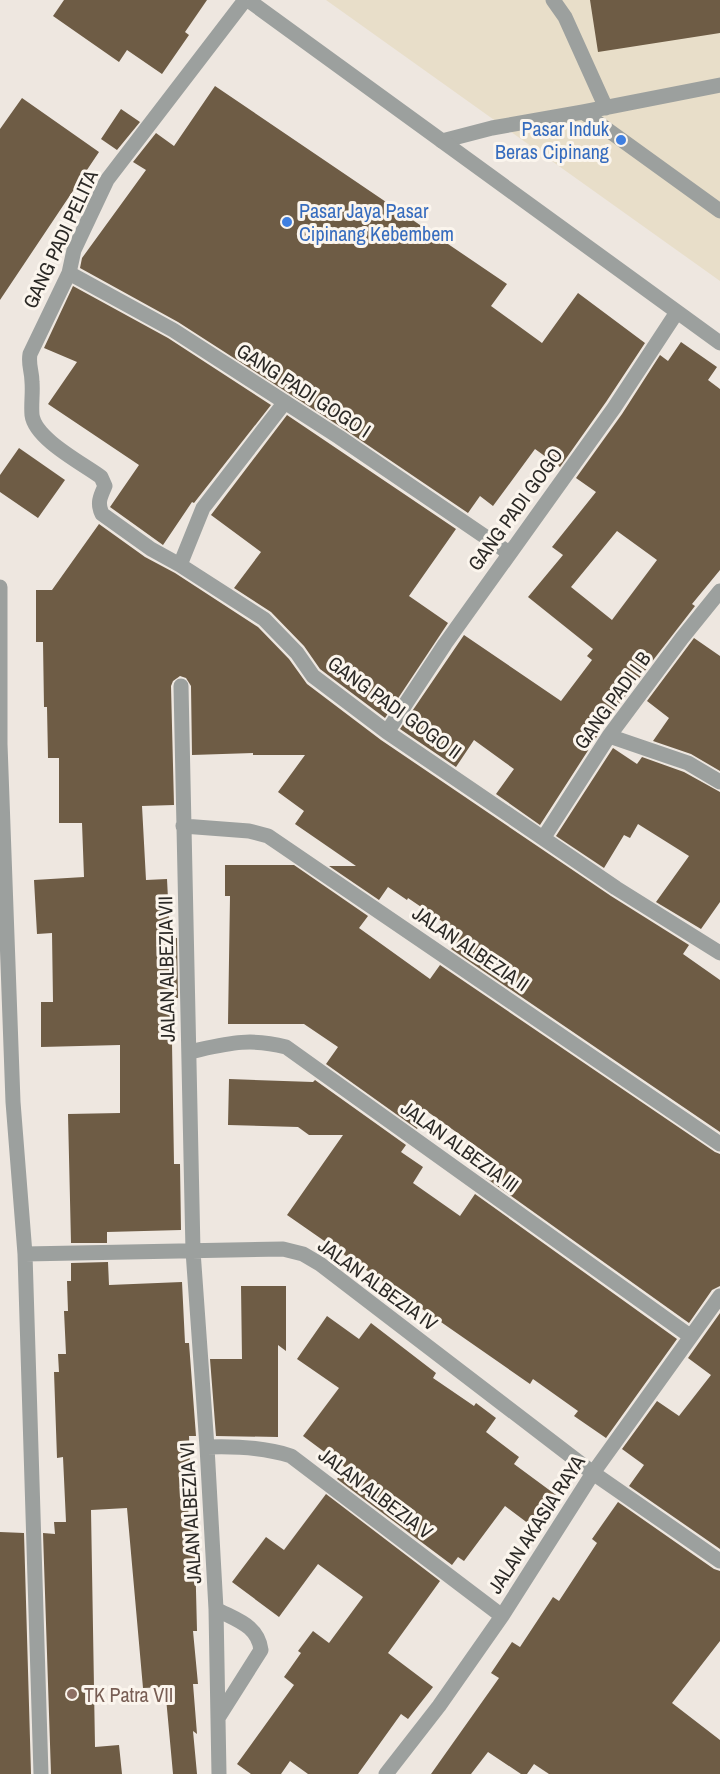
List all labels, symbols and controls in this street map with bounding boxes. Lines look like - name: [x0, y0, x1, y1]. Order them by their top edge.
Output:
- place label: Pasar Induk Beras Cipinang: [495, 115, 610, 165]
- marker: Pasar Induk Beras Cipinang: [614, 133, 628, 147]
- street label: GANG PADI PELITA: [16, 165, 104, 313]
- place label: Pasar Jaya Pasar Cipinang Kebembem: [299, 197, 454, 247]
- marker: Pasar Jaya Pasar Cipinang Kebembem: [280, 215, 294, 229]
- street label: GANG PADI GOGO I: [232, 337, 376, 443]
- street label: GANG PADI GOGO: [461, 442, 569, 576]
- street label: GANG PADI I B: [567, 646, 657, 754]
- street label: GANG PADI GOGO II: [323, 649, 467, 765]
- street label: JALAN ALBEZIA VII: [151, 896, 181, 1042]
- street label: JALAN ALBEZIA II: [408, 899, 534, 997]
- street label: JALAN ALBEZIA III: [396, 1094, 524, 1198]
- street label: JALAN ALBEZIA IV: [313, 1232, 443, 1336]
- street label: JALAN ALBEZIA V: [313, 1441, 439, 1545]
- street label: JALAN ALBEZIA VI: [173, 1442, 207, 1584]
- street label: JALAN AKASIA RAYA: [481, 1450, 591, 1598]
- place label: TK Patra VII: [84, 1681, 173, 1708]
- marker: TK Patra VII: [65, 1687, 79, 1701]

